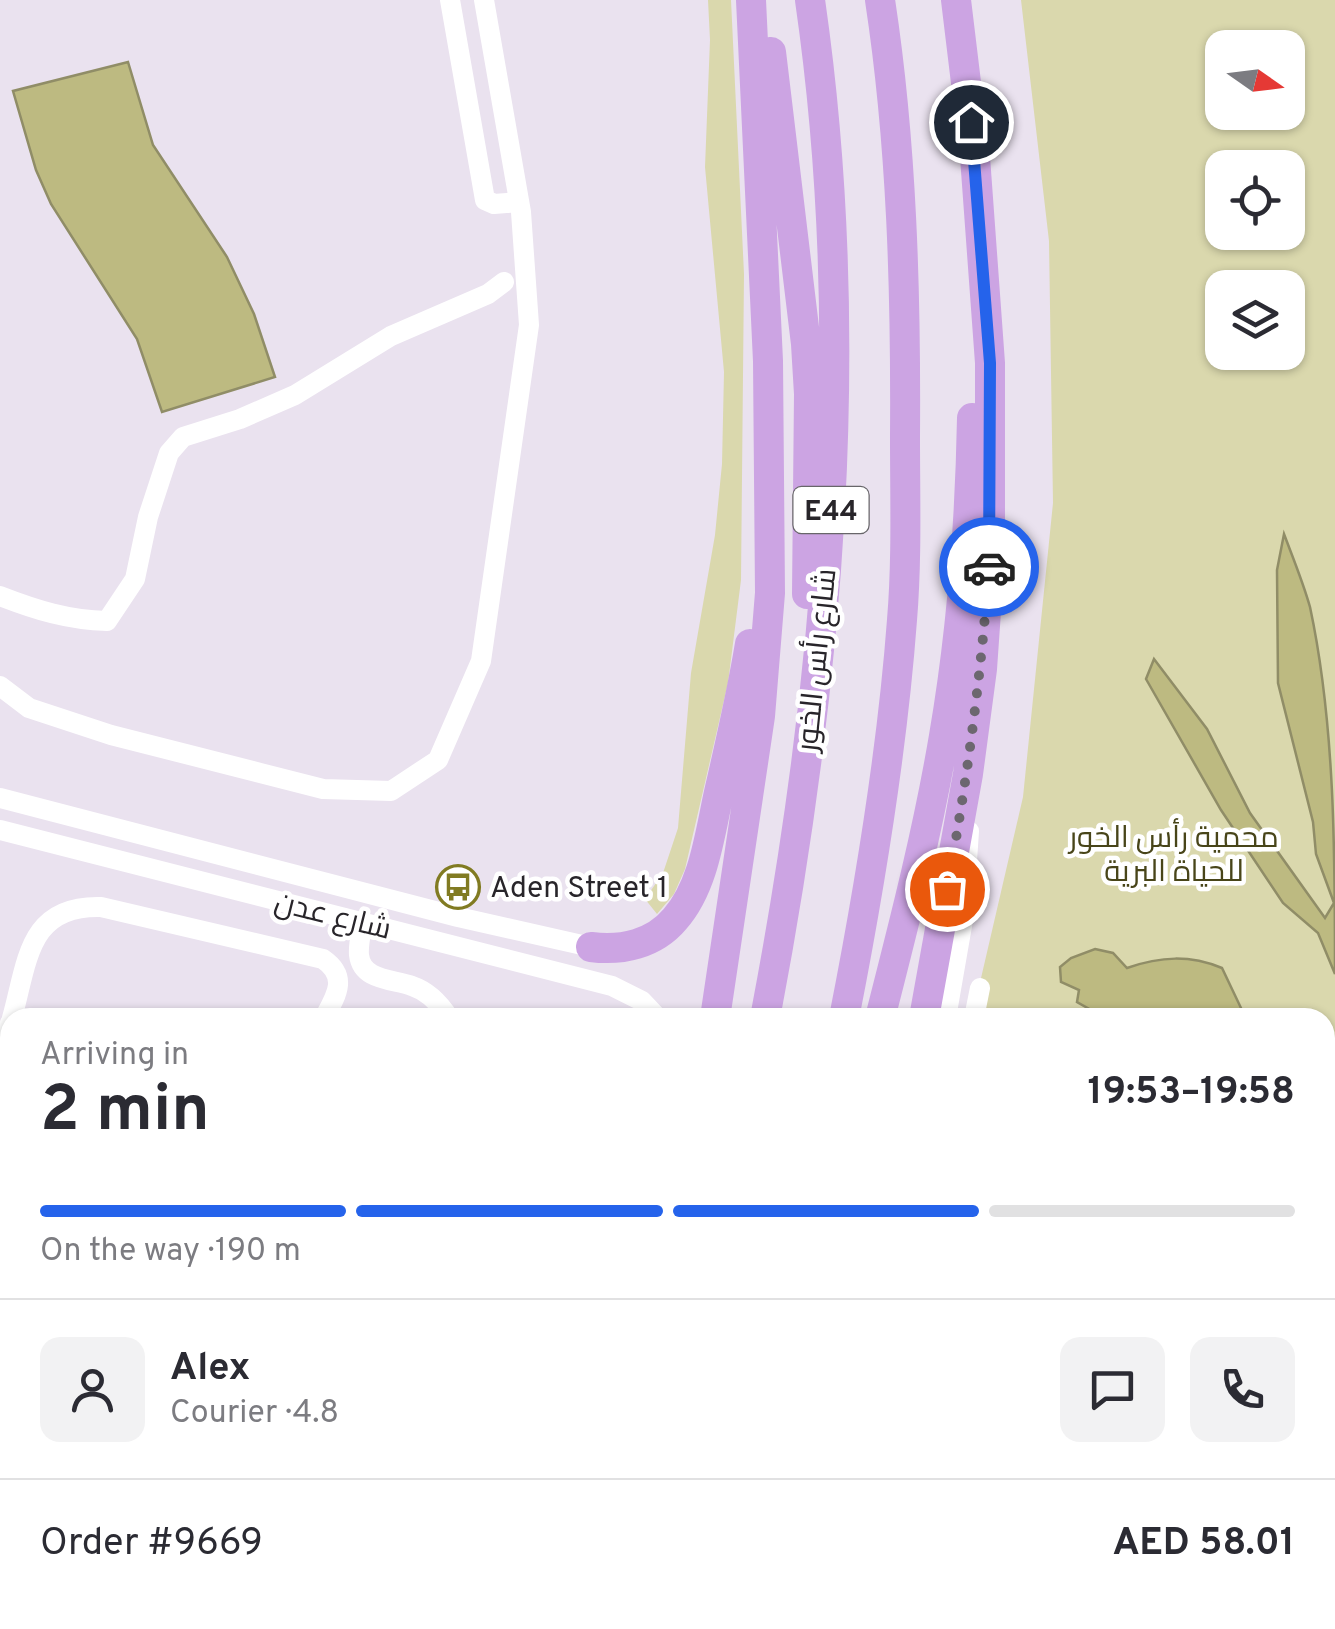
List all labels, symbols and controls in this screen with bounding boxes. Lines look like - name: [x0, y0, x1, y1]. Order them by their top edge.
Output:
- north arrow: [1205, 30, 1305, 130]
- map controls: [1205, 30, 1305, 370]
- pin: [929, 80, 1014, 165]
- icon: home: [944, 95, 999, 150]
- button: locate: [1205, 150, 1305, 250]
- button: layers: [1205, 270, 1305, 370]
- road number: E44: [794, 487, 868, 533]
- courier: [939, 517, 1039, 617]
- icon: car: [962, 540, 1017, 595]
- street label: شارع رأس الخور: [787, 566, 847, 756]
- park label: محمية رأس الخور للحياة البرية: [1067, 818, 1279, 892]
- pin: [905, 847, 990, 932]
- icon: bag: [920, 862, 975, 917]
- bus stop icon: Aden Street 1: [435, 864, 481, 910]
- place label: Aden Street 1: [490, 871, 668, 908]
- street label: شارع عدن: [270, 885, 395, 950]
- text: Arriving in: [40, 1036, 189, 1076]
- text: 19:53–19:58: [1087, 1069, 1295, 1118]
- text: 2 min: [40, 1072, 210, 1154]
- text: On the way · 190 m: [40, 1232, 301, 1272]
- button: person: [40, 1337, 145, 1442]
- button: chat: [1060, 1337, 1165, 1442]
- button: phone: [1190, 1337, 1295, 1442]
- text: Alex: [170, 1345, 250, 1394]
- text: Courier · 4.8: [170, 1394, 339, 1434]
- text: Order #9669: [40, 1520, 263, 1569]
- text: AED 58.01: [1112, 1520, 1295, 1569]

